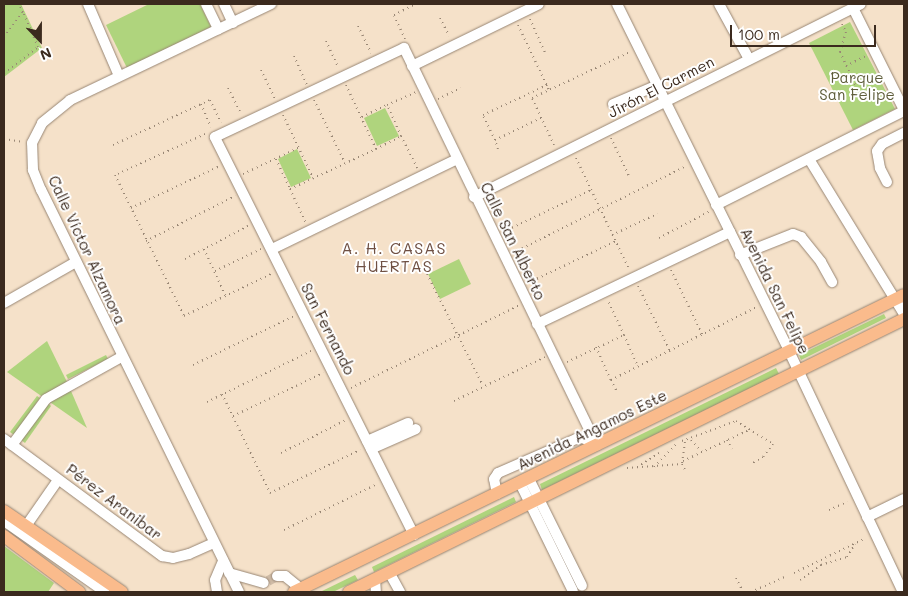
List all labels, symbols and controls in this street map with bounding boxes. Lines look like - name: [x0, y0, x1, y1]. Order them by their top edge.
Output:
- north arrow: [15, 15, 65, 65]
- scale bar: [733, 15, 879, 47]
- text: 100 m: [738, 24, 780, 44]
- text: N: [37, 44, 54, 65]
- street label: Jirón El Carmen: [605, 53, 717, 121]
- park label: Parque San Felipe: [819, 68, 895, 103]
- street label: Calle Víctor Alzamora: [45, 173, 129, 327]
- street label: Calle San Alberto: [477, 179, 549, 303]
- street label: Avenida San Felipe: [737, 225, 813, 357]
- district label: A. H. CASAS HUERTAS: [340, 238, 448, 276]
- street label: San Fernando: [297, 280, 359, 378]
- street label: Avenida Angamos Este: [514, 386, 670, 474]
- street label: Pérez Aranibar: [63, 460, 165, 544]

